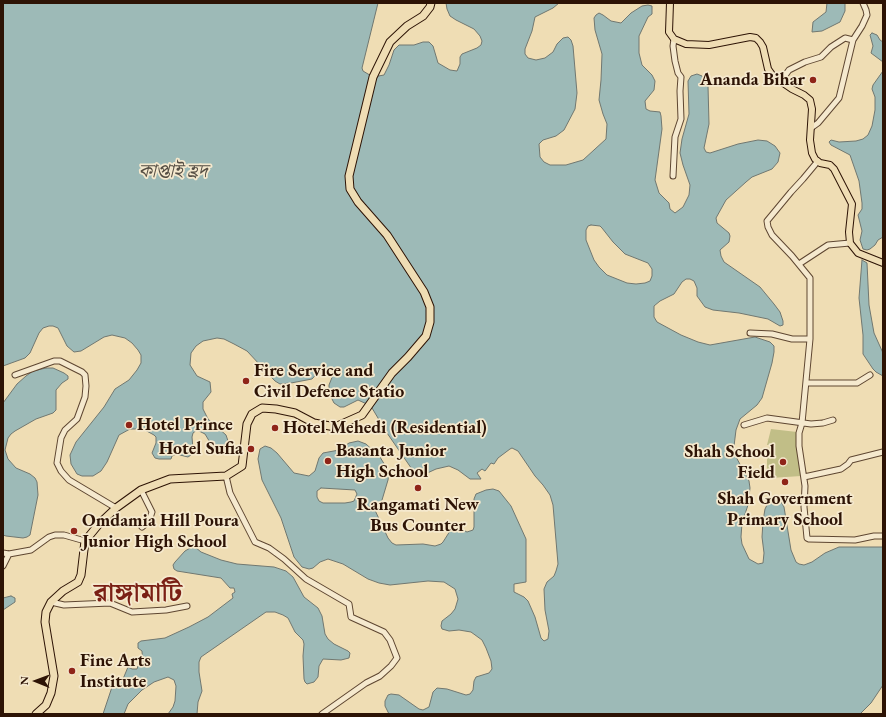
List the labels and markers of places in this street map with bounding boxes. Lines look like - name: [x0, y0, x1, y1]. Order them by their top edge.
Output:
- place label: Ananda Bihar: [700, 69, 805, 91]
- marker: Ananda Bihar: [808, 75, 818, 85]
- place label: Fire Service and Civil Defence Statio: [254, 360, 404, 402]
- marker: Fire Service and Civil Defence Statio: [241, 376, 251, 386]
- place label: Hotel Prince: [137, 414, 233, 436]
- place label: Hotel Mehedi (Residential): [283, 417, 487, 439]
- marker: Hotel Prince: [124, 420, 134, 430]
- marker: Hotel Mehedi (Residential): [270, 423, 280, 433]
- place label: Hotel Sufia: [159, 438, 243, 460]
- place label: Basanta Junior High School: [336, 440, 446, 482]
- place label: Shah School Field: [684, 441, 775, 484]
- marker: Hotel Sufia: [246, 444, 256, 454]
- marker: Basanta Junior High School: [323, 456, 333, 466]
- marker: Shah School Field: [778, 457, 788, 467]
- marker: Shah Government Primary School: [780, 477, 790, 487]
- marker: Rangamati New Bus Counter: [413, 483, 423, 493]
- place label: Shah Government Primary School: [717, 488, 853, 530]
- place label: Rangamati New Bus Counter: [357, 494, 479, 536]
- place label: Omdamia Hill Poura Junior High School: [82, 510, 239, 552]
- marker: Omdamia Hill Poura Junior High School: [69, 526, 79, 536]
- place label: Fine Arts Institute: [80, 650, 151, 692]
- marker: Fine Arts Institute: [67, 666, 77, 676]

